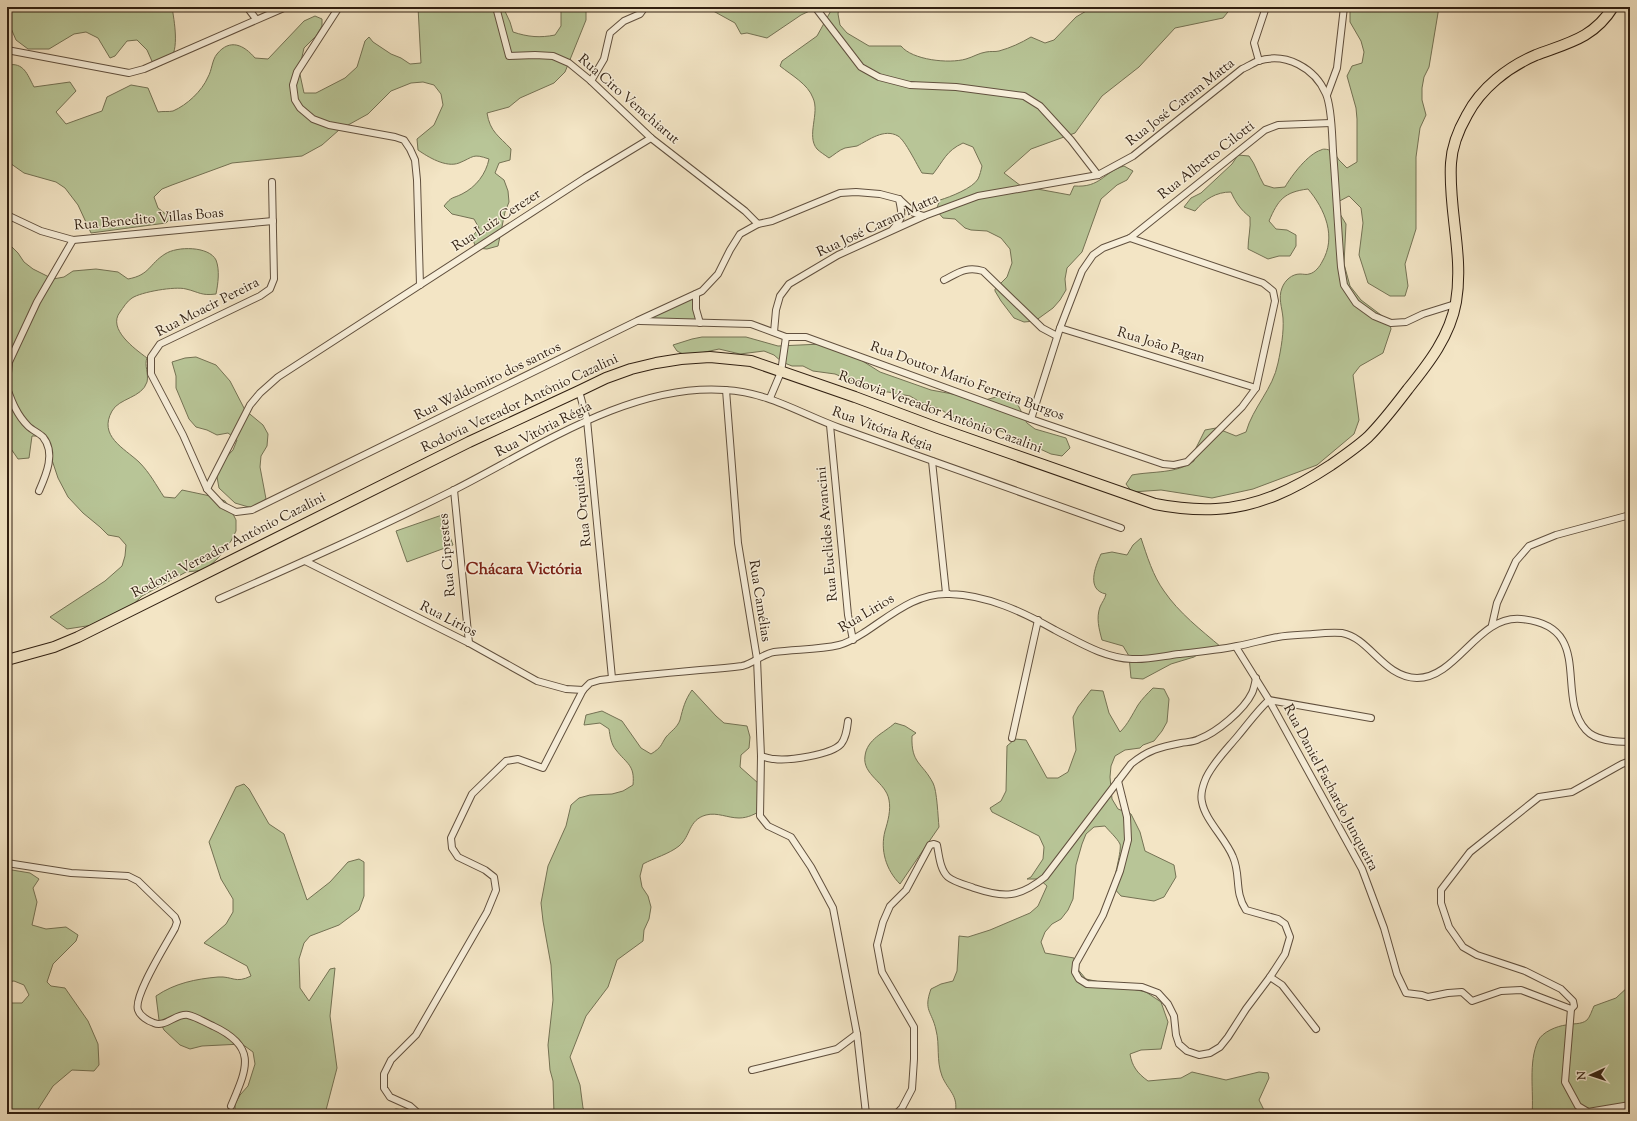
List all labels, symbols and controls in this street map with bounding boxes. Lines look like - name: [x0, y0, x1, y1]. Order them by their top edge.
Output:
- street label: Rua Ciro Vemchiarut: [573, 50, 683, 150]
- street label: Rua José Caram Matta: [1123, 54, 1240, 152]
- street label: Rua Alberto Cilotti: [1155, 117, 1259, 205]
- street label: Rua Luiz Cerezer: [449, 184, 546, 257]
- street label: Rua José Caram Matta: [814, 189, 943, 263]
- street label: Rua Benedito Villas Boas: [73, 204, 225, 236]
- street label: Rua Moacir Pereira: [153, 273, 264, 343]
- street label: Rua João Pagan: [1114, 323, 1208, 369]
- street label: Rua Doutor Mario Ferreira Burgos: [867, 337, 1067, 427]
- street label: Rua Waldomiro dos santos: [411, 338, 565, 426]
- street label: Rodovia Vereador Antônio Cazalini: [418, 349, 622, 459]
- street label: Rodovia Vereador Antônio Cazalini: [835, 367, 1045, 459]
- street label: Rua Vitória Régia: [492, 397, 596, 463]
- street label: Rua Vitória Régia: [829, 402, 936, 458]
- street label: Rua Orquideas: [568, 456, 598, 548]
- street label: Rua Euclides Avancini: [812, 466, 844, 602]
- street label: Rodovia Vereador Antônio Cazalini: [129, 488, 330, 604]
- street label: Rua Ciprestes: [434, 512, 462, 598]
- district label: Chácara Victória: [466, 559, 583, 582]
- street label: Rua Camélias: [743, 559, 775, 643]
- street label: Rua Lirios: [835, 590, 899, 638]
- street label: Rua Lirios: [416, 597, 480, 643]
- street label: Rua Daniel Fachardo Junqueira: [1277, 701, 1383, 876]
- north arrow: [1571, 1055, 1611, 1095]
- text: N: [1574, 1070, 1590, 1081]

